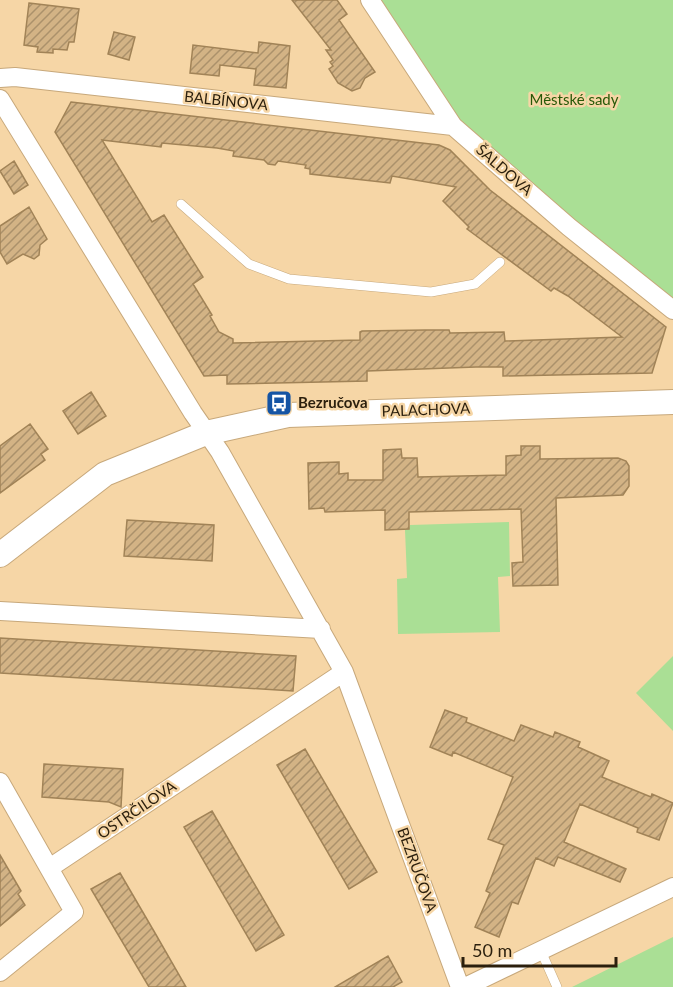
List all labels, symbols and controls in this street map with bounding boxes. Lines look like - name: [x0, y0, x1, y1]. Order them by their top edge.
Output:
- street label: BALBÍNOVA: [183, 87, 270, 113]
- park label: Městské sady: [529, 90, 619, 108]
- street label: ŠALDOVA: [473, 140, 537, 199]
- bus stop icon: Bezručova: [264, 388, 294, 418]
- place label: Bezručova: [298, 393, 368, 411]
- street label: PALACHOVA: [381, 398, 471, 420]
- street label: OSTRČILOVA: [94, 776, 180, 842]
- street label: BEZRUČOVA: [394, 825, 442, 915]
- scale bar: [463, 930, 616, 968]
- text: 50 m: [472, 939, 512, 961]

